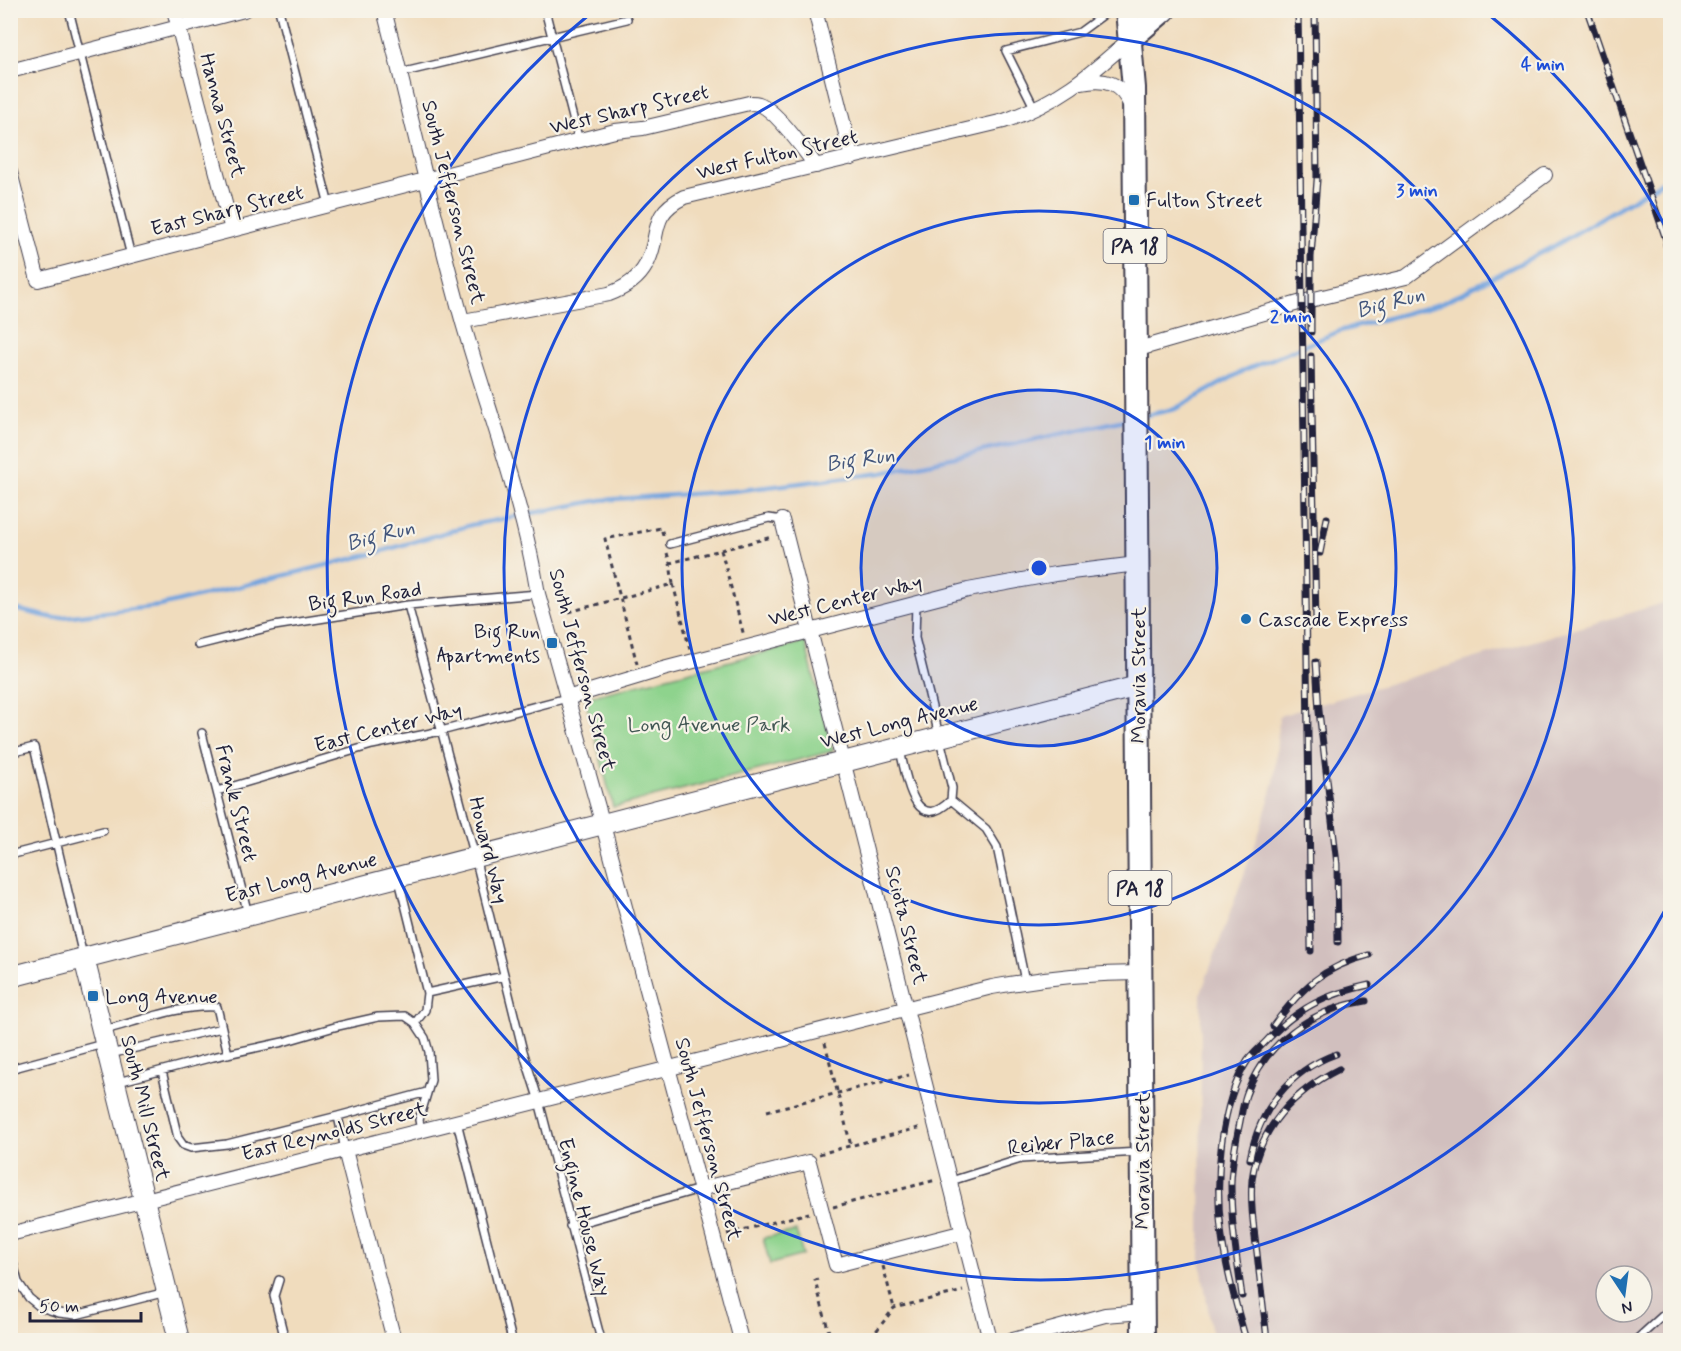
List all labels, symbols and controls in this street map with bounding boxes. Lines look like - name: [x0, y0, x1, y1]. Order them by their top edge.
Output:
- street label: Hanna Street: [192, 50, 252, 181]
- text: 4 min: [1521, 53, 1565, 77]
- street label: West Sharp Street: [547, 78, 712, 142]
- street label: South Jefferson Street: [414, 97, 492, 308]
- street label: West Fulton Street: [694, 123, 861, 187]
- street label: East Sharp Street: [148, 178, 307, 243]
- text: 3 min: [1396, 179, 1438, 203]
- place label: Fulton Street: [1146, 187, 1262, 215]
- marker: Fulton Street: [1127, 193, 1141, 207]
- road number: PA 18: [1104, 229, 1166, 263]
- water label: Big Run: [1353, 280, 1428, 328]
- text: 2 min: [1270, 305, 1312, 329]
- text: 1 min: [1144, 431, 1186, 455]
- water label: Big Run: [824, 441, 897, 482]
- water label: Big Run: [343, 513, 418, 561]
- centre of rings: [1029, 558, 1049, 578]
- street label: South Jefferson Street: [541, 566, 623, 776]
- street label: West Center Way: [765, 568, 925, 634]
- street label: Big Run Road: [307, 575, 424, 621]
- street label: Moravia Street: [1125, 606, 1153, 743]
- place label: Cascade Express: [1258, 606, 1408, 634]
- marker: Cascade Express: [1239, 612, 1253, 626]
- place label: Big Run Apartments: [437, 618, 540, 671]
- marker: Big Run Apartments: [545, 636, 559, 650]
- street label: West Long Avenue: [817, 690, 981, 757]
- street label: East Center Way: [311, 696, 465, 760]
- park label: Long Avenue Park: [628, 711, 790, 740]
- street label: Frank Street: [208, 742, 264, 865]
- street label: Howard Way: [461, 794, 515, 907]
- street label: East Long Avenue: [222, 846, 380, 911]
- street label: Sciota Street: [878, 863, 934, 988]
- road number: PA 18: [1108, 871, 1172, 905]
- place label: Long Avenue: [105, 983, 218, 1012]
- marker: Long Avenue: [86, 989, 100, 1003]
- street label: South Mill Street: [113, 1032, 177, 1185]
- street label: South Jefferson Street: [667, 1035, 749, 1245]
- street label: Moravia Street: [1129, 1092, 1157, 1229]
- street label: East Reynolds Street: [239, 1095, 431, 1169]
- street label: Reiber Place: [1006, 1123, 1116, 1163]
- street label: Engine House Way: [549, 1135, 617, 1300]
- north arrow: [1594, 1264, 1654, 1324]
- scale bar: [30, 1285, 141, 1323]
- text: 50 m: [39, 1295, 79, 1319]
- text: N: [1619, 1296, 1635, 1319]

